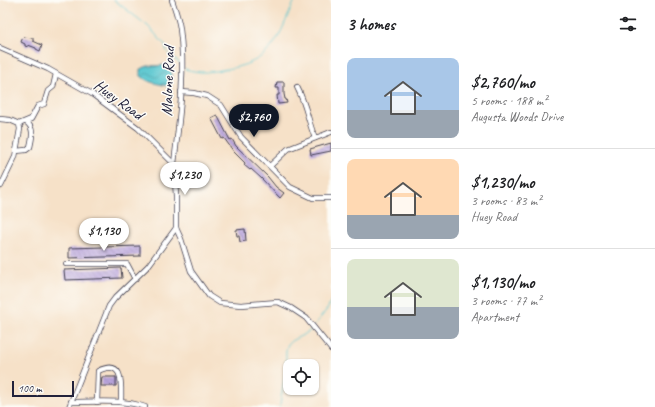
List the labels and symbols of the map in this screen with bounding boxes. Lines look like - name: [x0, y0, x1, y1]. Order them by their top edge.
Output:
- street label: Malone Road: [157, 43, 179, 116]
- street label: Huey Road: [90, 75, 149, 126]
- pin: $2,760: [221, 104, 287, 138]
- pin: $1,230: [152, 162, 218, 196]
- pin: $1,130: [71, 218, 137, 252]
- scale bar: [12, 379, 74, 398]

